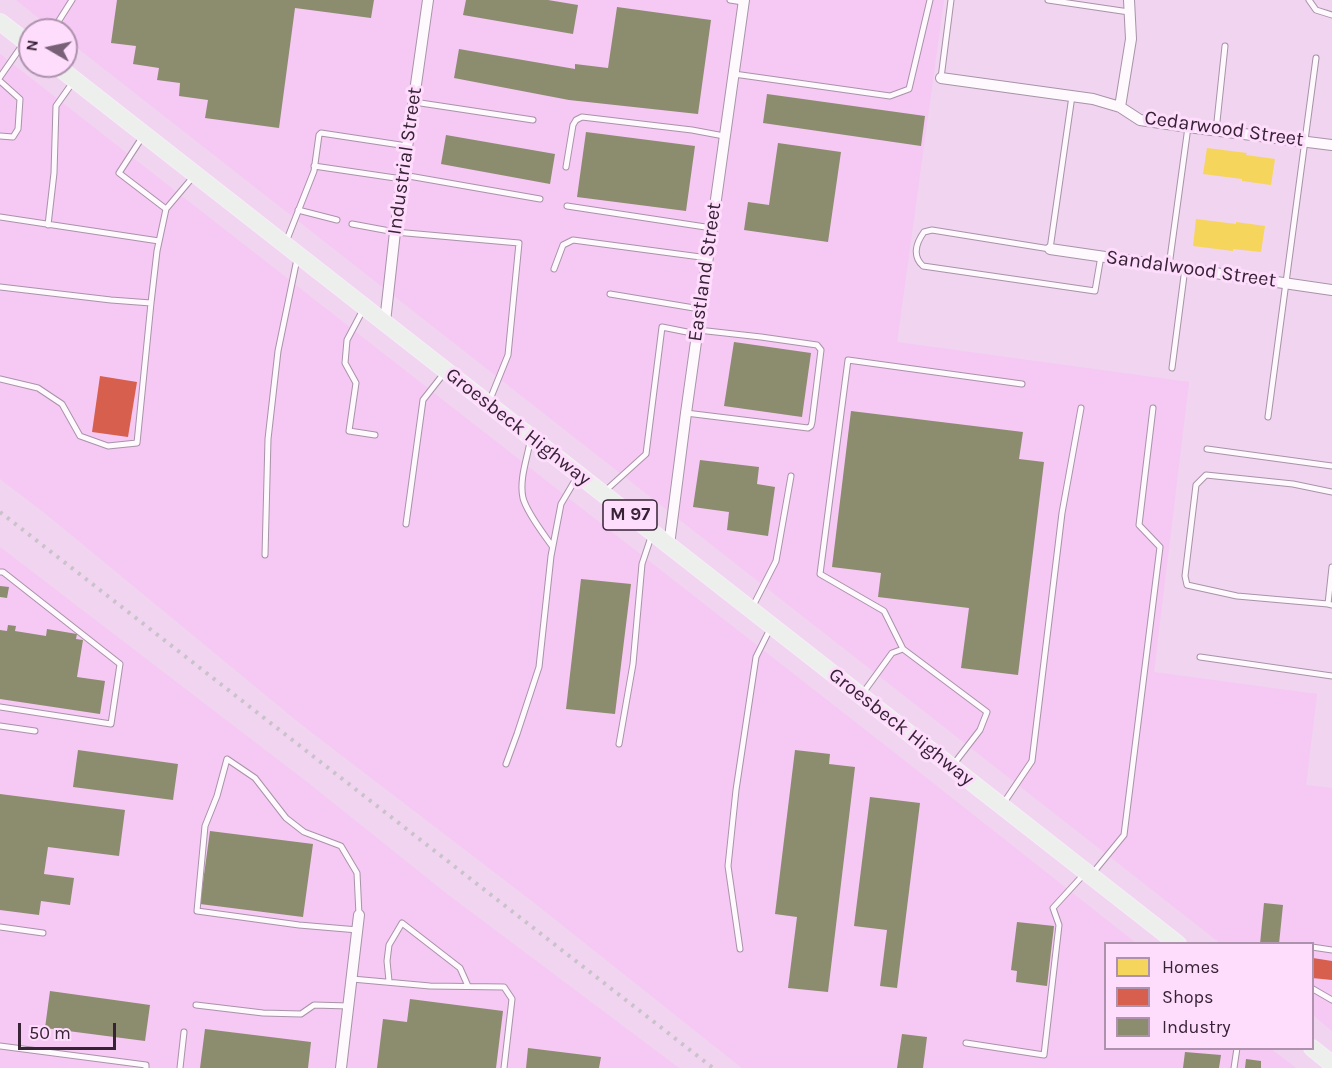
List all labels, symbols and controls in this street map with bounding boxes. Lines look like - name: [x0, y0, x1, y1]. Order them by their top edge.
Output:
- north arrow: [18, 18, 78, 78]
- text: N: [21, 38, 42, 53]
- street label: Industrial Street: [383, 86, 427, 236]
- street label: Cedarwood Street: [1143, 106, 1305, 152]
- street label: Eastland Street: [683, 201, 727, 343]
- street label: Sandalwood Street: [1104, 245, 1278, 293]
- street label: Groesbeck Highway: [441, 363, 595, 491]
- road number: M 97: [603, 500, 657, 530]
- street label: Groesbeck Highway: [824, 663, 978, 791]
- legend: [1104, 942, 1314, 1050]
- text: Homes: [1162, 956, 1219, 978]
- text: Shops: [1162, 986, 1214, 1008]
- scale bar: [21, 1011, 118, 1049]
- text: Industry: [1162, 1016, 1231, 1038]
- text: 50 m: [29, 1022, 71, 1044]

